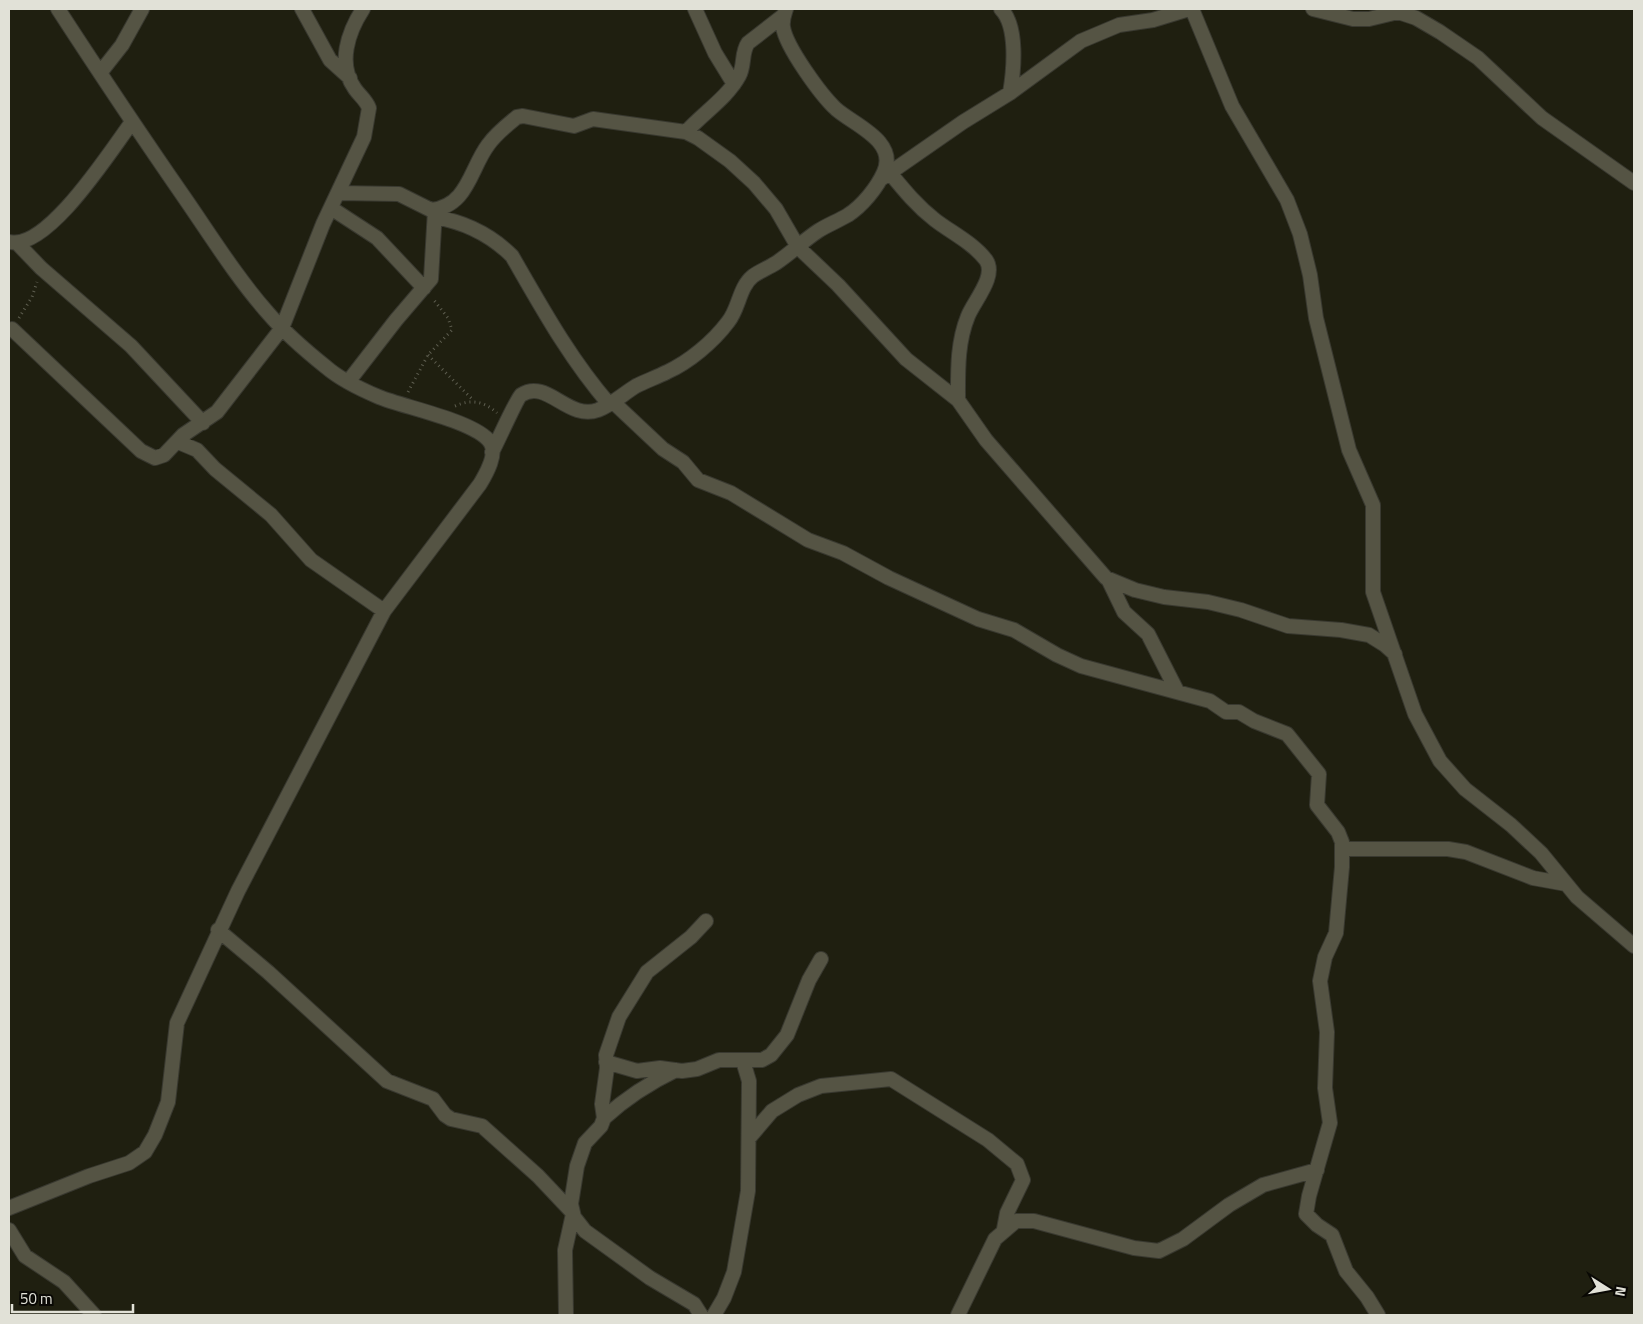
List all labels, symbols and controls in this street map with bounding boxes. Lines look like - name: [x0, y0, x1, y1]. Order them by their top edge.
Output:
- north arrow: [1583, 1264, 1633, 1314]
- scale bar: [12, 1282, 134, 1314]
- text: N: [1610, 1285, 1632, 1298]
- text: 50 m: [20, 1287, 53, 1310]

